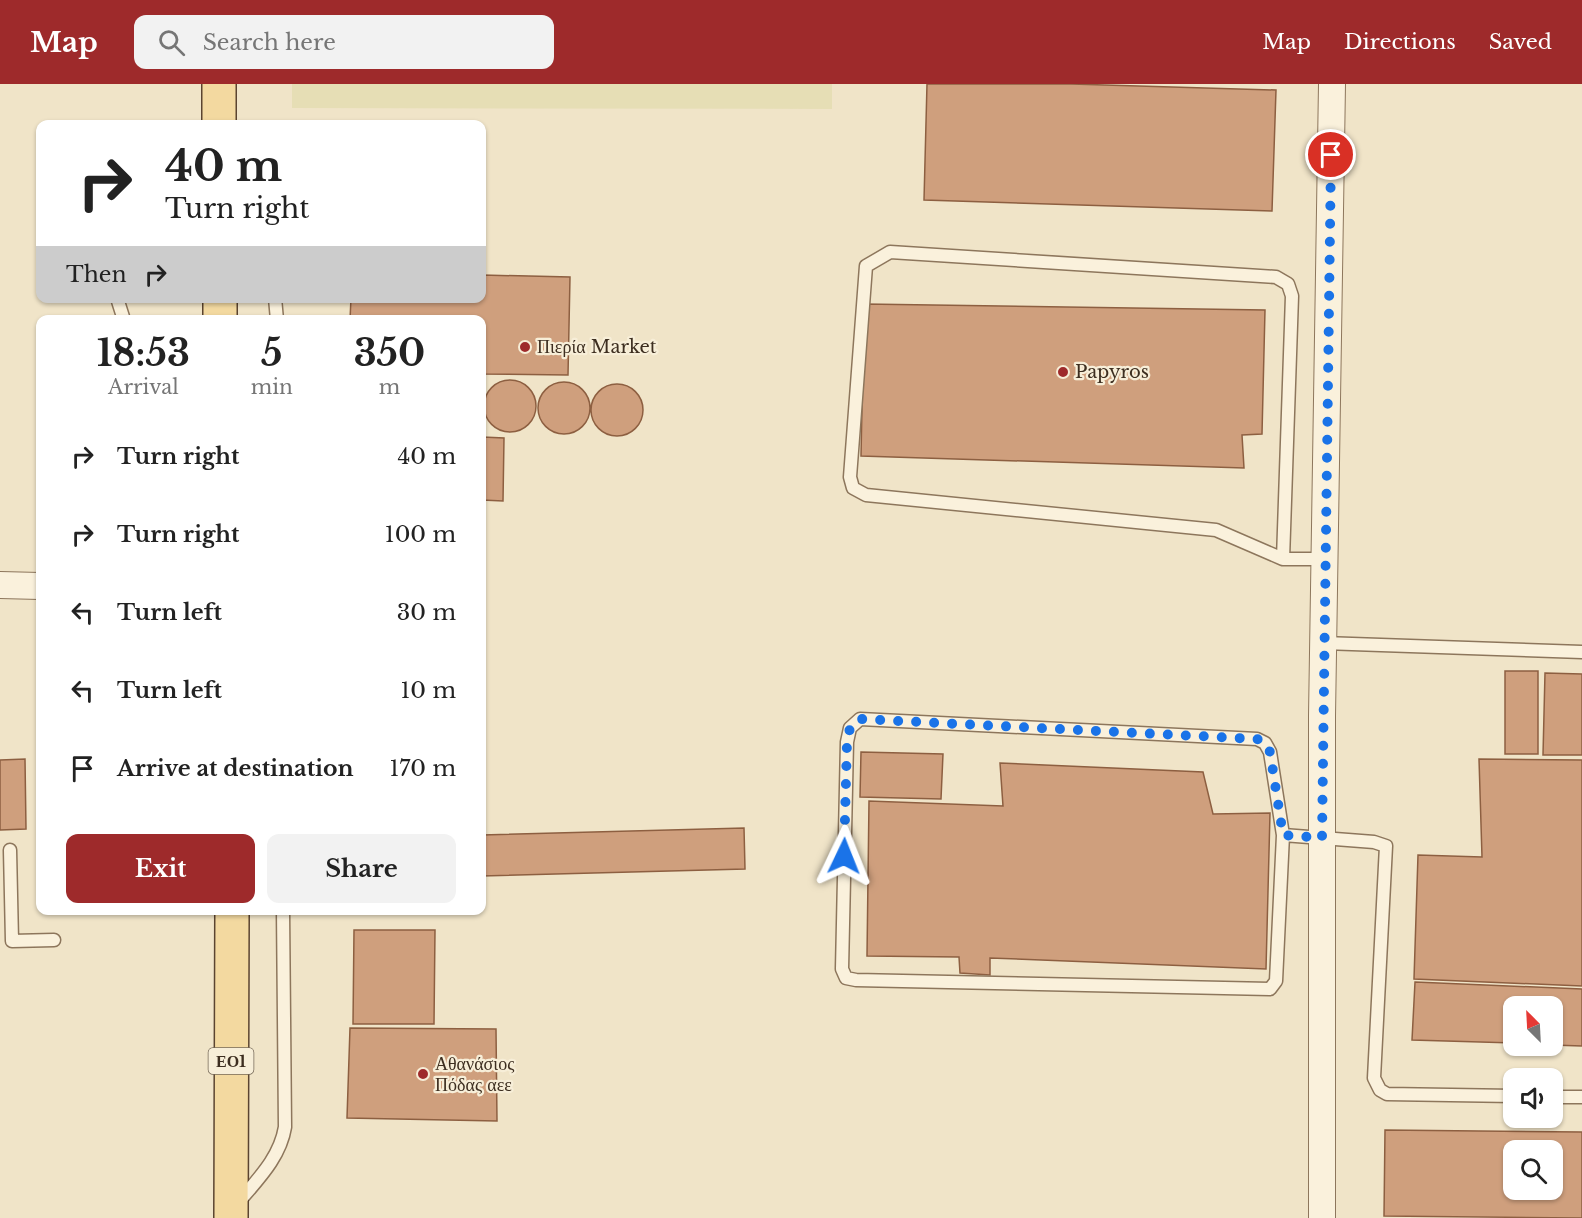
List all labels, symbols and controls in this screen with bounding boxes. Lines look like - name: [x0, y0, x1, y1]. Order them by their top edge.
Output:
- search box: [134, 15, 554, 69]
- text: Map: [30, 25, 98, 60]
- icon: search: [155, 26, 188, 59]
- text: Search here: [203, 29, 336, 56]
- text: Map: [1262, 29, 1311, 55]
- text: Directions: [1344, 29, 1456, 55]
- text: Saved: [1489, 29, 1552, 55]
- pin: [1305, 129, 1356, 180]
- icon: arrive: [1314, 138, 1347, 171]
- text: 40 m: [165, 140, 282, 192]
- icon: right: [66, 144, 144, 222]
- text: Turn right: [165, 192, 309, 225]
- icon: right: [139, 258, 172, 291]
- text: Then: [66, 261, 127, 288]
- text: 18:53: [97, 331, 190, 376]
- text: 5: [261, 331, 283, 376]
- text: 350: [354, 331, 425, 376]
- place label: Πιερία Market: [537, 336, 657, 358]
- marker: Πιερία Market: [518, 340, 532, 354]
- place label: Papyros: [1075, 361, 1149, 383]
- marker: Papyros: [1056, 365, 1070, 379]
- text: Arrival: [108, 375, 179, 399]
- text: min: [251, 375, 293, 399]
- text: m: [379, 375, 400, 399]
- icon: right: [66, 440, 99, 473]
- text: Turn right: [117, 443, 239, 470]
- text: 40 m: [398, 443, 456, 470]
- icon: right: [66, 518, 99, 551]
- text: Turn right: [117, 521, 239, 548]
- text: 100 m: [385, 521, 456, 548]
- icon: left: [66, 596, 99, 629]
- text: Turn left: [117, 599, 222, 626]
- text: 30 m: [397, 599, 456, 626]
- icon: left: [66, 674, 99, 707]
- text: Turn left: [117, 677, 222, 704]
- text: 10 m: [401, 677, 456, 704]
- icon: arrive: [66, 752, 99, 785]
- text: Arrive at destination: [117, 755, 354, 782]
- text: 170 m: [390, 755, 456, 782]
- position arrow: [812, 824, 876, 888]
- button: Exit: [66, 834, 255, 903]
- button: Share: [267, 834, 456, 903]
- north arrow: [1503, 996, 1563, 1056]
- map controls: [1503, 996, 1563, 1200]
- road number: ΕΟ1: [208, 1048, 254, 1074]
- place label: Αθανάσιος Πόδας αεε: [435, 1053, 514, 1096]
- marker: Αθανάσιος Πόδας αεε: [416, 1067, 430, 1081]
- button: sound: [1503, 1068, 1563, 1128]
- button: search: [1503, 1140, 1563, 1200]

